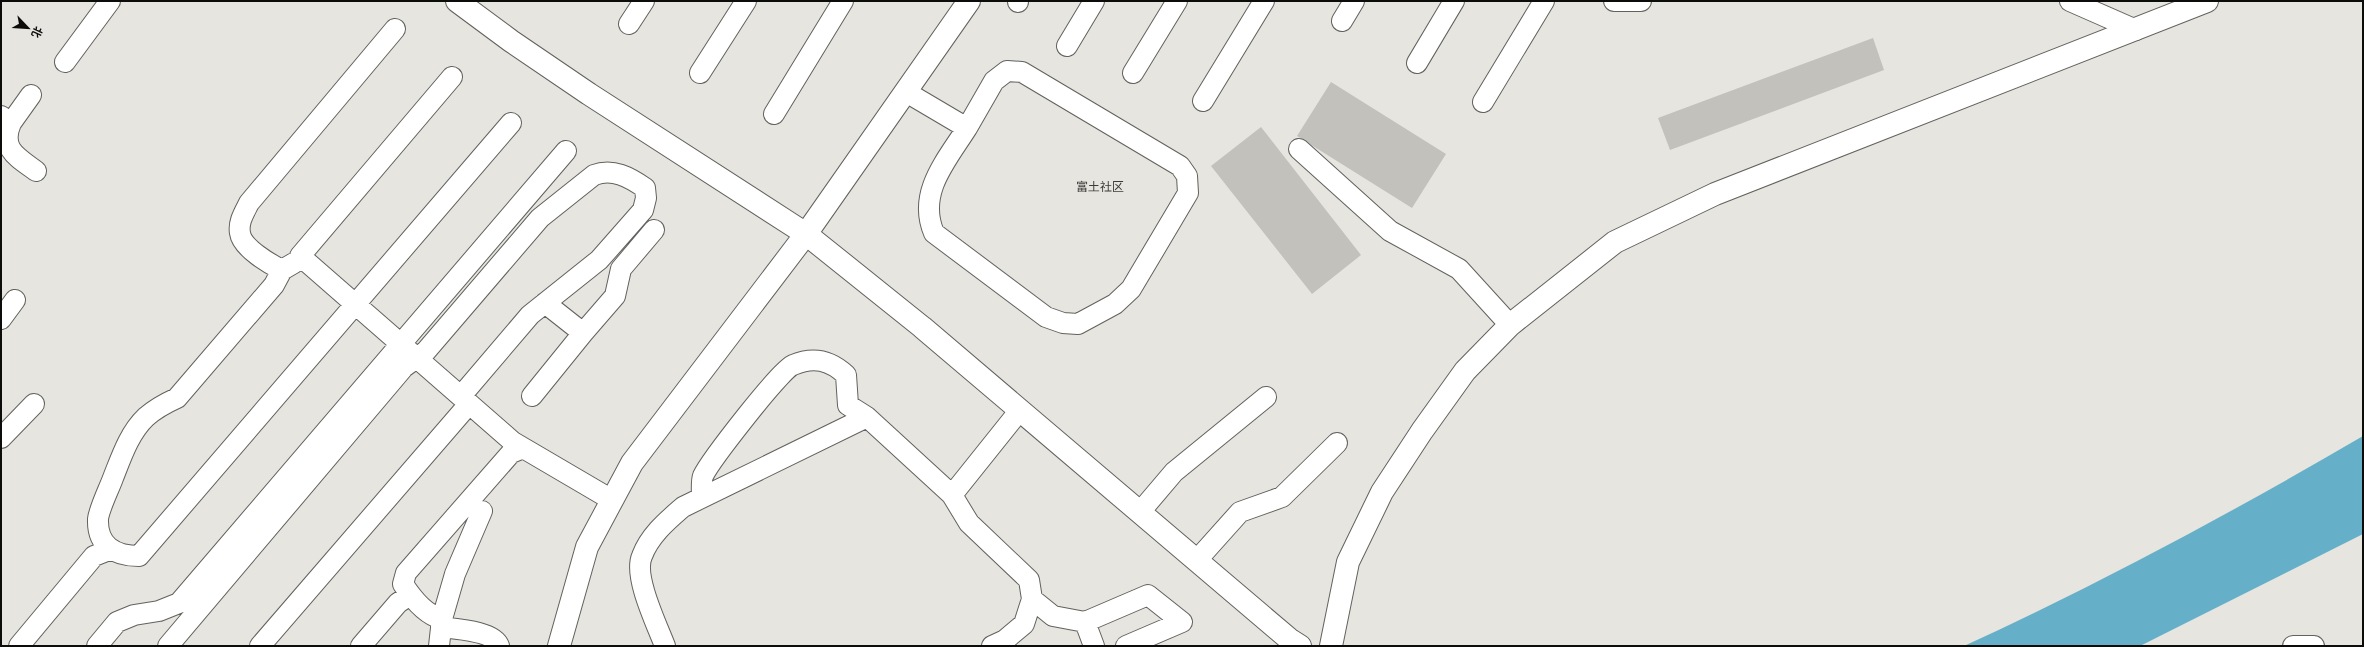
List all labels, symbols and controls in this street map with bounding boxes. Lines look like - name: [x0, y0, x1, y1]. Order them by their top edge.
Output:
- north arrow: [8, 8, 48, 48]
- text: 北: [28, 24, 45, 40]
- district label: 富土社区: [1076, 180, 1124, 194]

